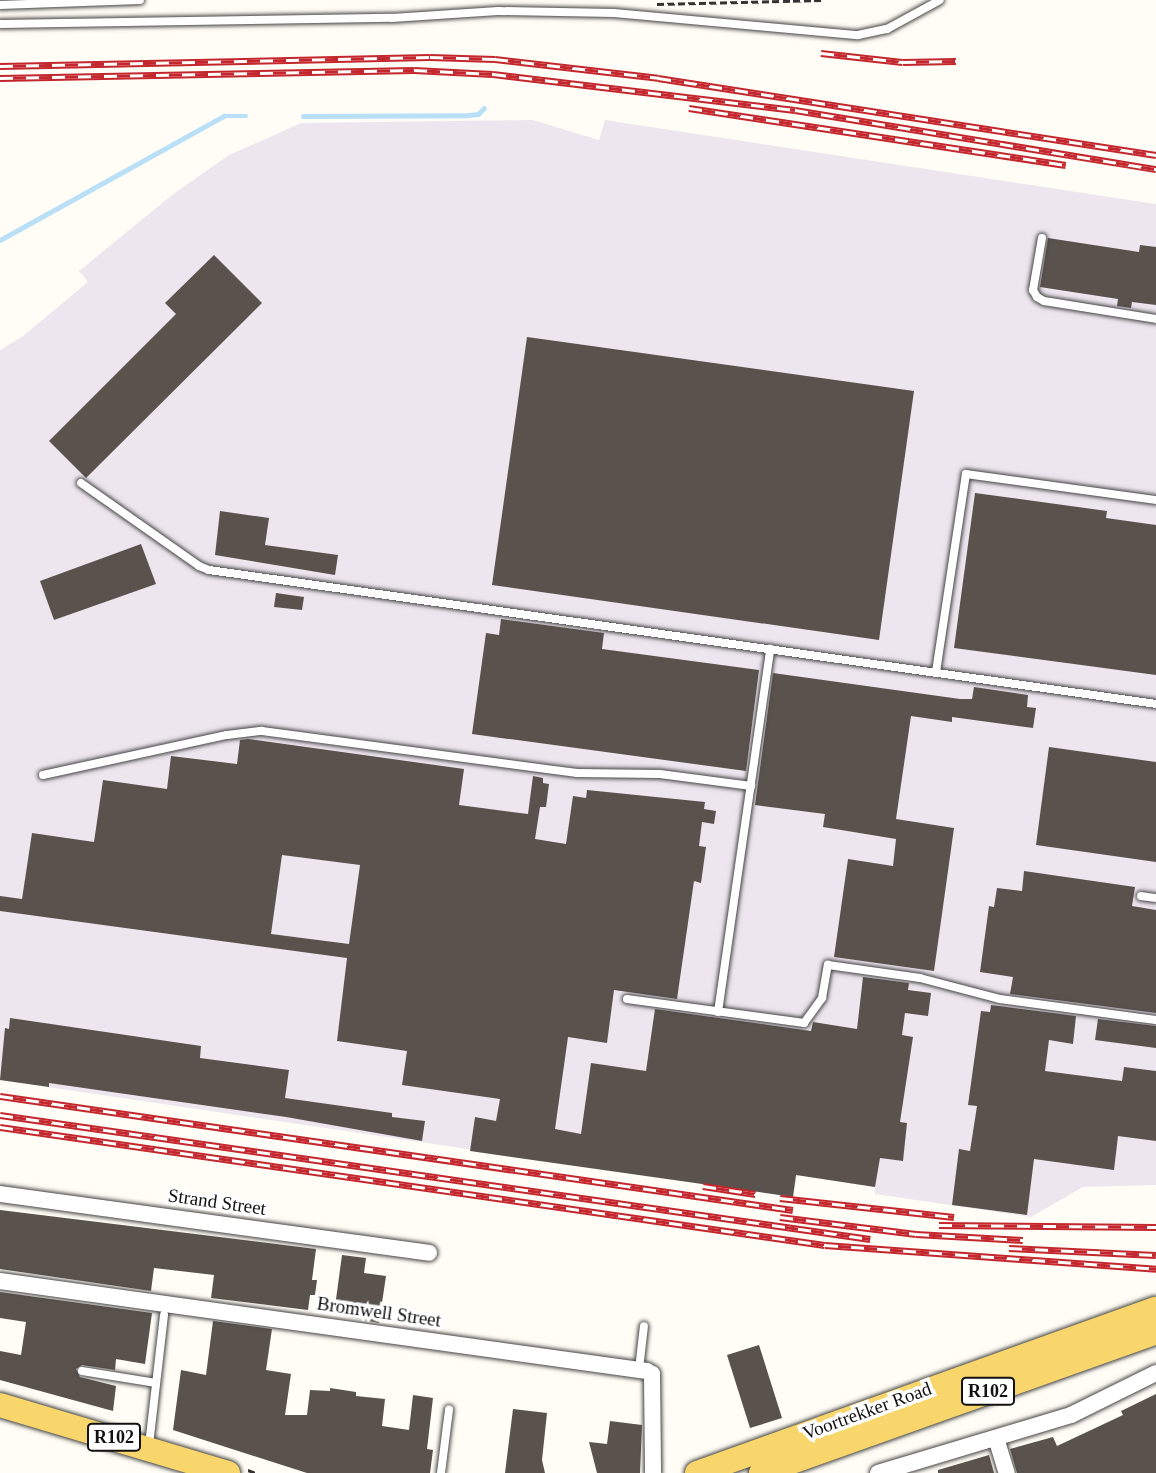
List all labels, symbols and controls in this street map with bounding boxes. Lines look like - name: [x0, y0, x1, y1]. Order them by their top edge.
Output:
- street label: Strand Street: [167, 1184, 267, 1220]
- street label: Bromwell Street: [315, 1292, 443, 1332]
- road number: R102: [960, 1376, 1016, 1406]
- street label: Voortrekker Road: [800, 1377, 934, 1445]
- road number: R102: [86, 1422, 142, 1452]

